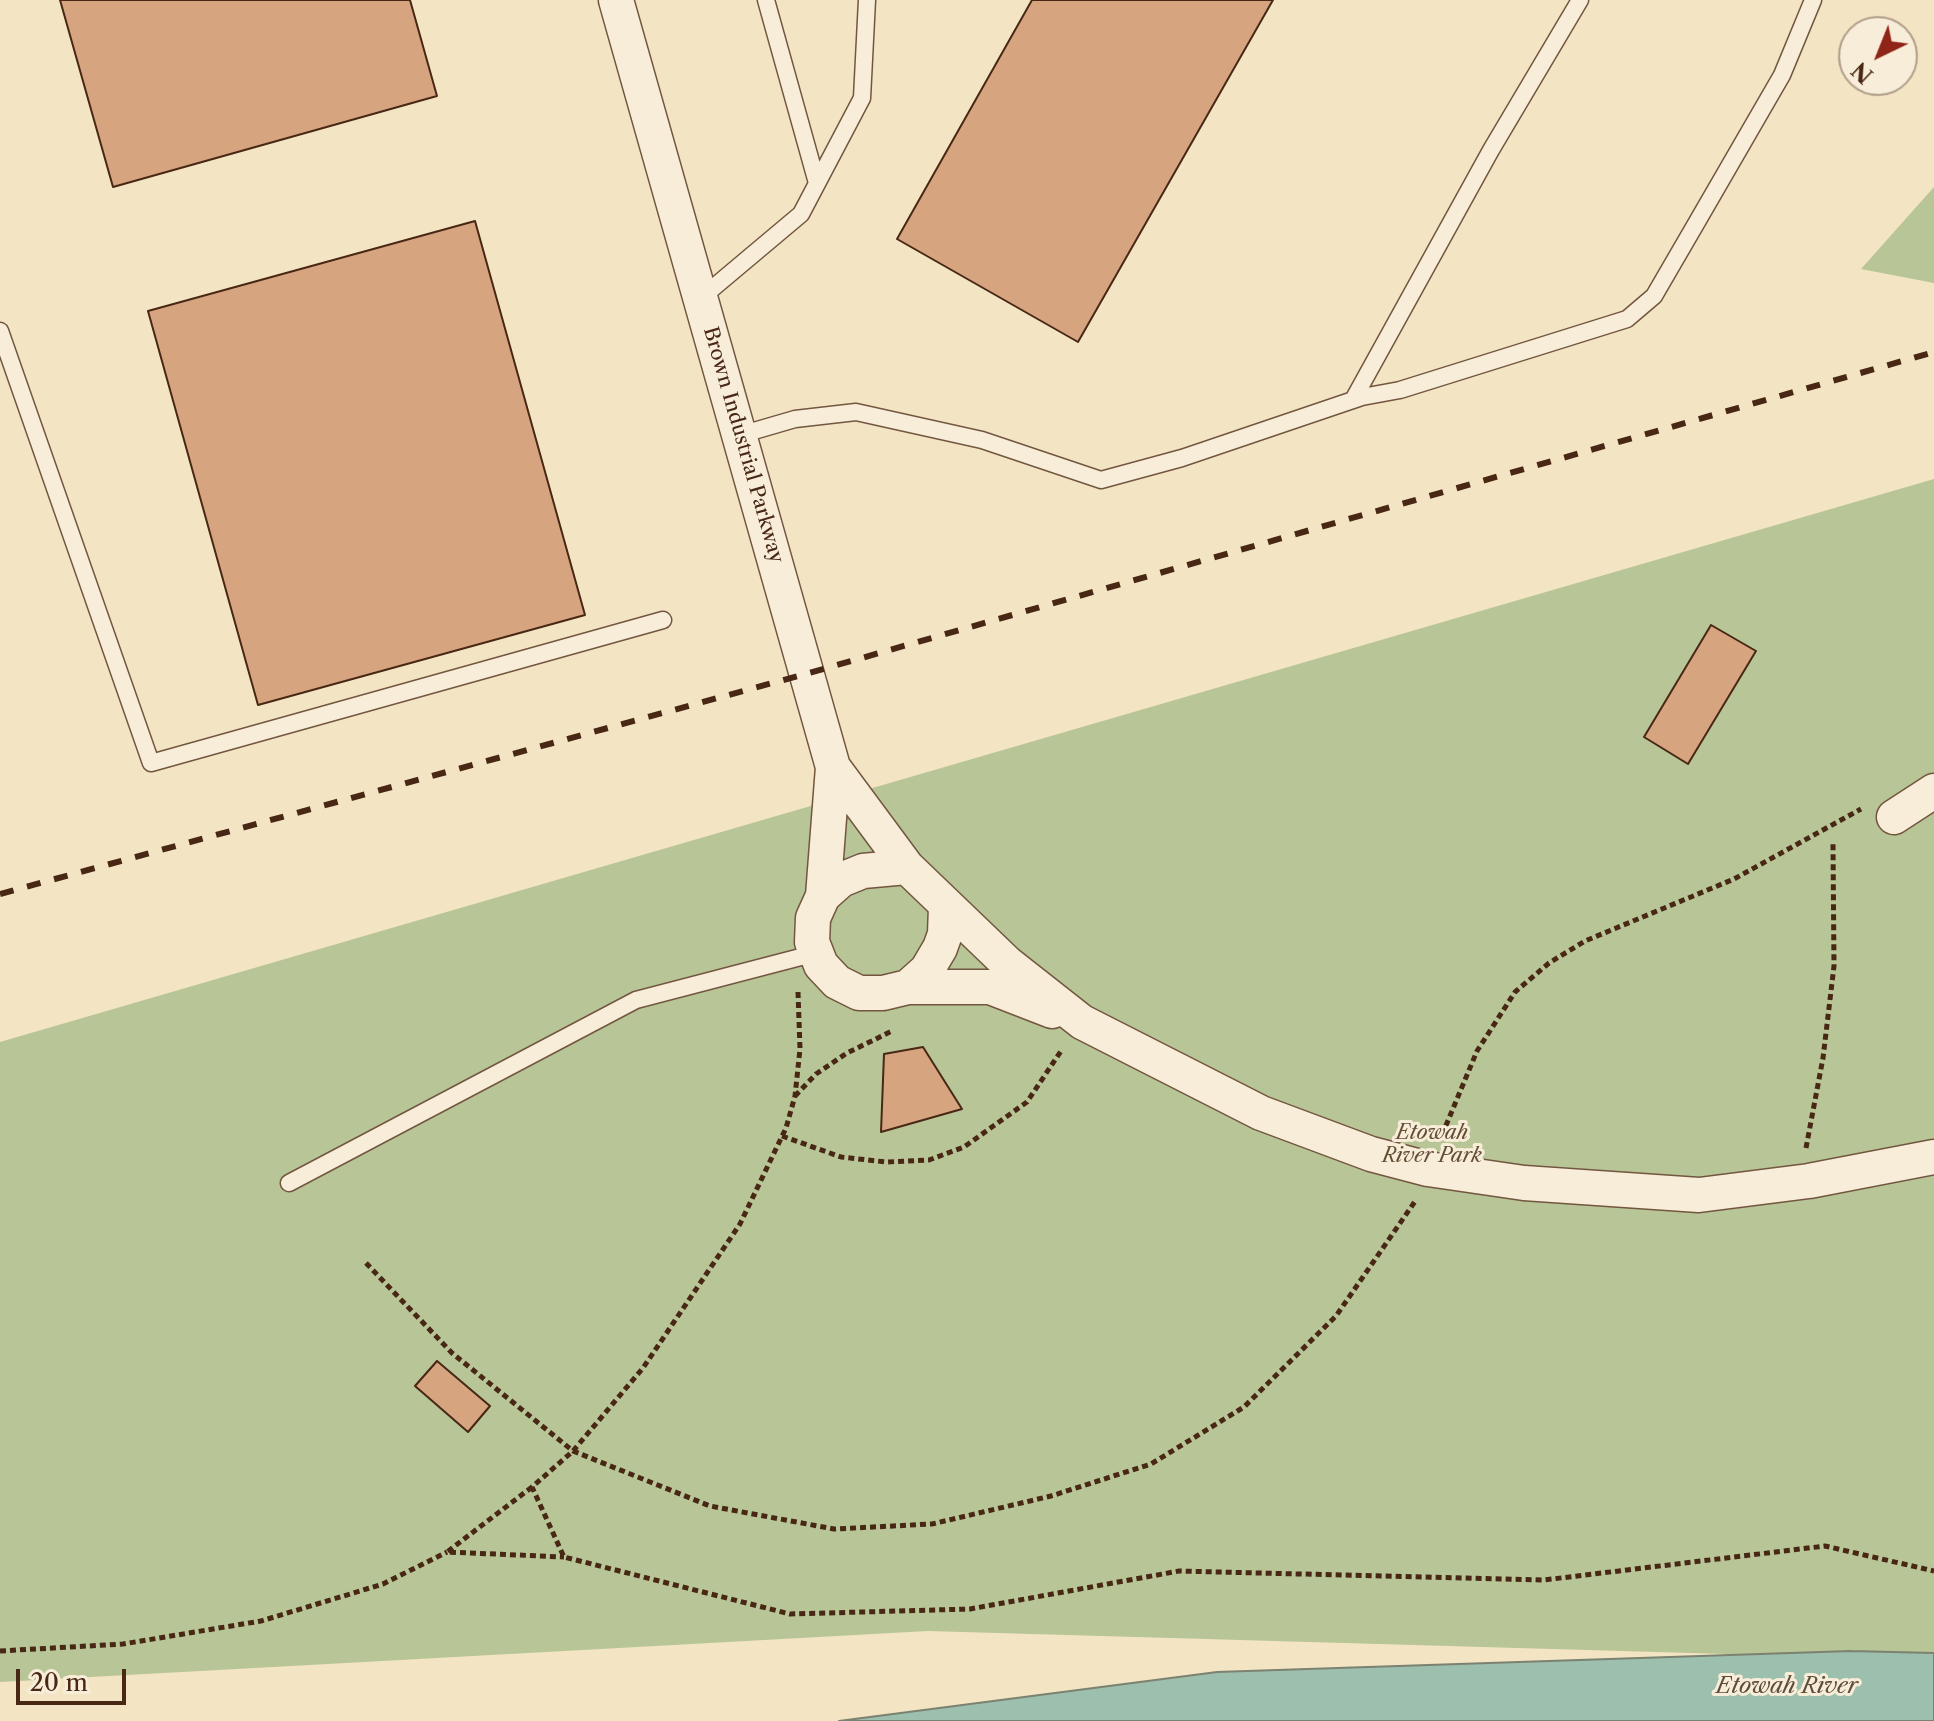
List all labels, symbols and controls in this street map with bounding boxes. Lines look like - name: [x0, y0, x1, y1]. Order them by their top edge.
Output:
- north arrow: [1838, 16, 1918, 96]
- text: N: [1846, 56, 1879, 89]
- street label: Brown Industrial Parkway: [698, 324, 788, 566]
- park label: Etowah River Park: [1382, 1121, 1482, 1168]
- scale bar: [20, 1653, 130, 1703]
- text: 20 m: [30, 1668, 88, 1697]
- water label: Etowah River: [1716, 1674, 1858, 1700]

